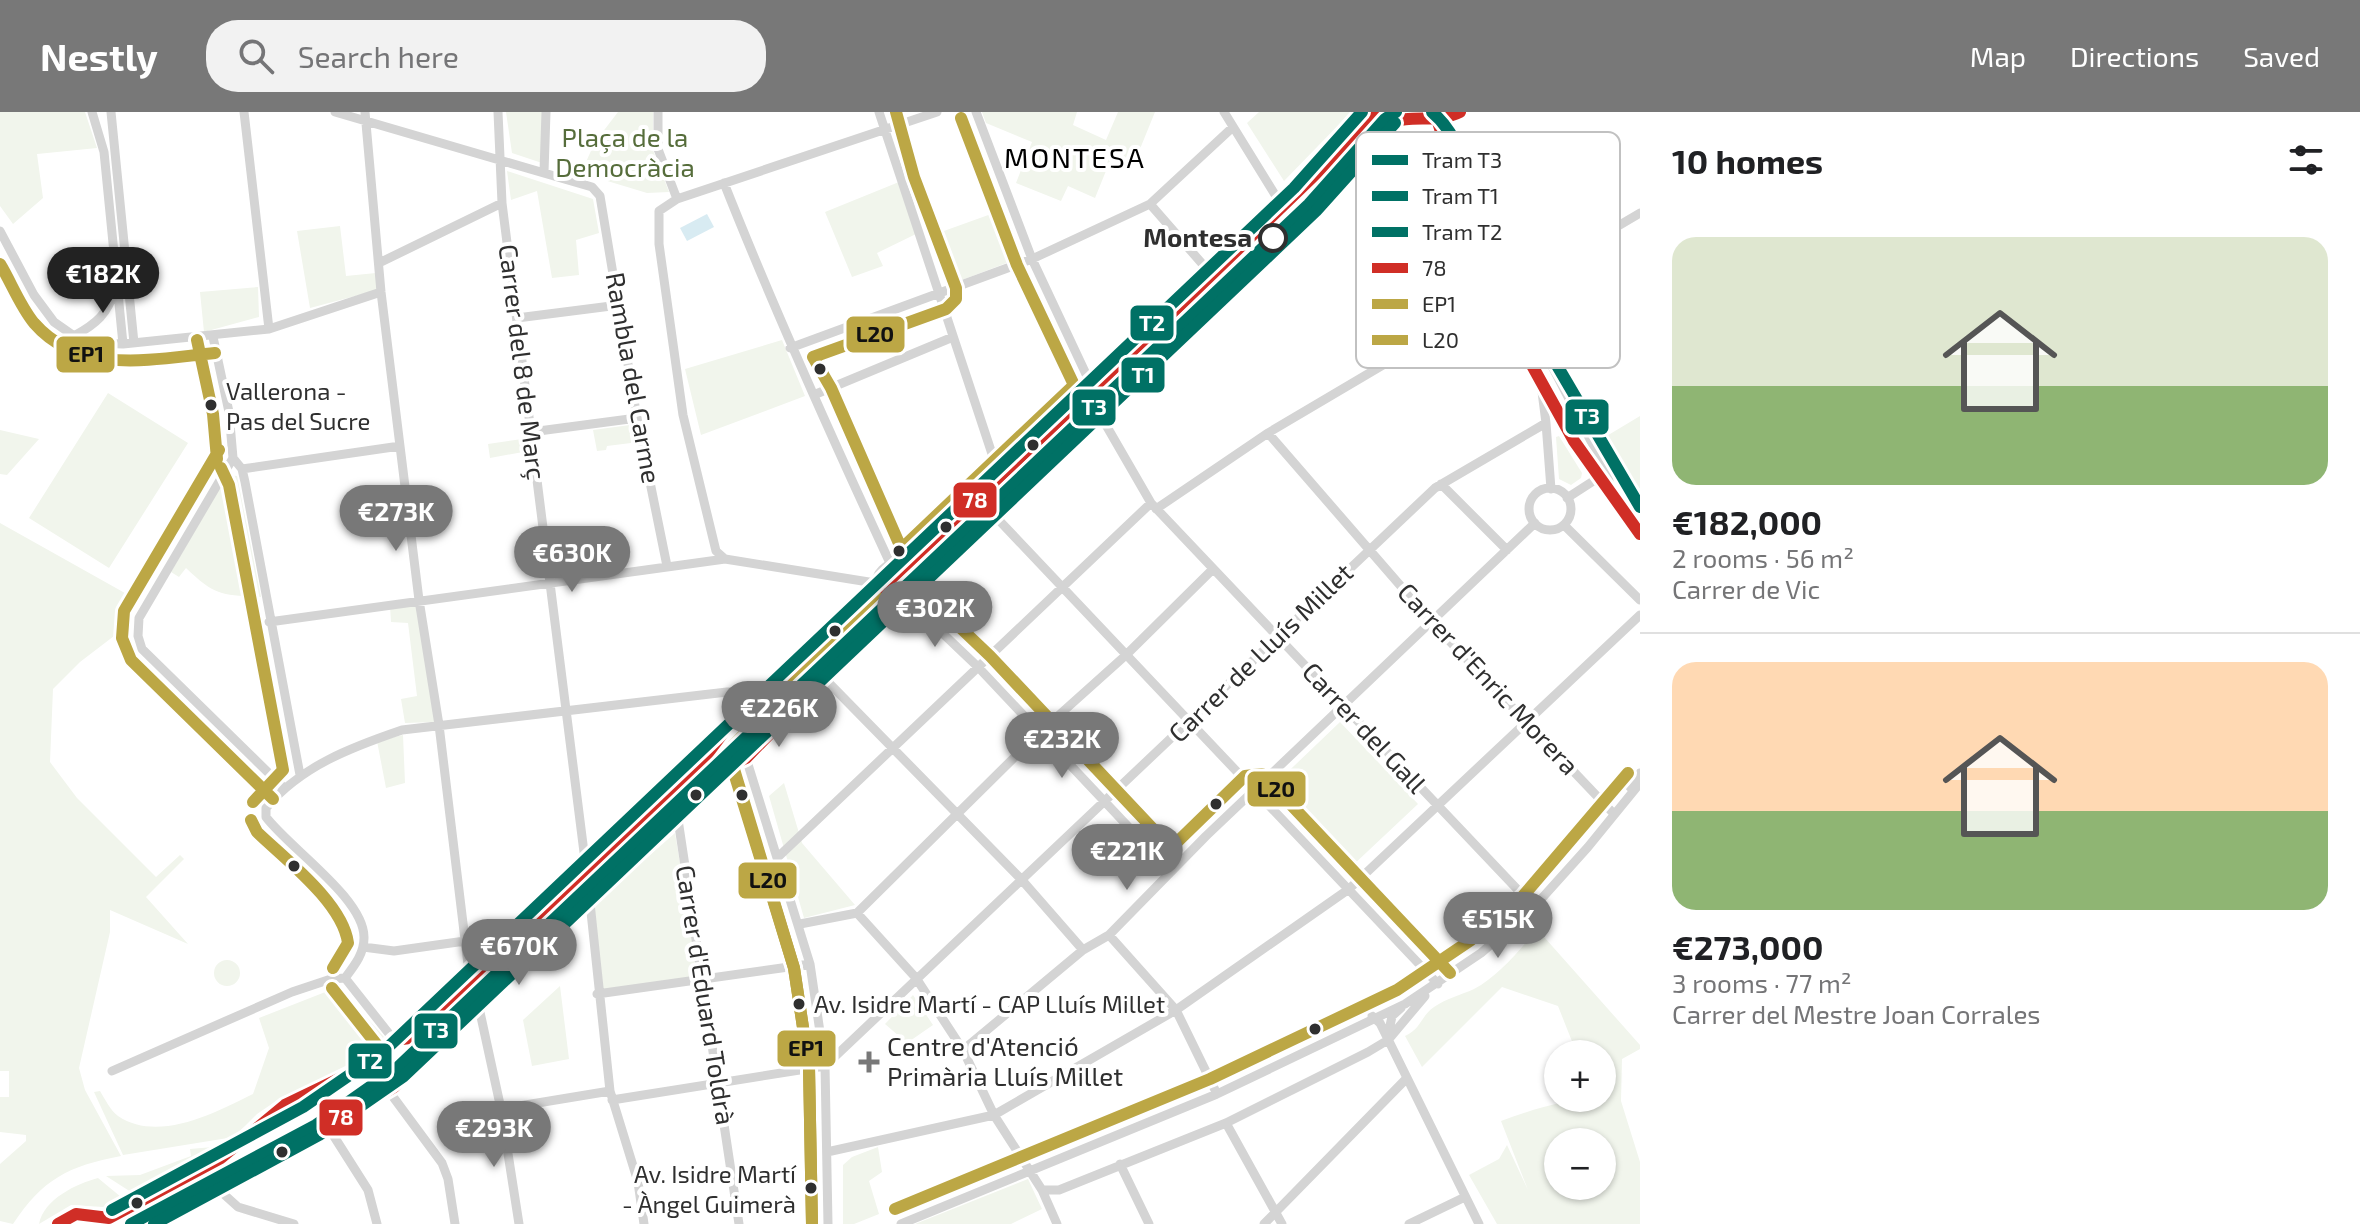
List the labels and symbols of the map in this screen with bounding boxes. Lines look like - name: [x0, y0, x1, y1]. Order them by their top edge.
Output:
- park label: Plaça de la Democràcia: [555, 121, 695, 182]
- legend: [1356, 132, 1620, 368]
- district label: MONTESA: [1004, 140, 1146, 174]
- text: Tram T3: [1422, 146, 1502, 172]
- text: Tram T1: [1422, 182, 1499, 208]
- text: Tram T2: [1422, 218, 1502, 244]
- place label: Montesa: [1143, 221, 1252, 252]
- marker: Montesa: [1259, 224, 1287, 252]
- street label: Carrer del 8 de Març: [492, 242, 553, 482]
- pin: €182K: [47, 247, 159, 315]
- text: 78: [1422, 254, 1447, 280]
- street label: Rambla del Carme: [601, 270, 668, 486]
- text: EP1: [1422, 290, 1456, 316]
- line badge: T2: [1129, 304, 1175, 342]
- text: T2: [1139, 309, 1165, 335]
- line badge: L20: [845, 315, 906, 354]
- text: L20: [856, 320, 894, 346]
- text: L20: [1422, 326, 1459, 352]
- line badge: EP1: [55, 335, 116, 374]
- text: EP1: [68, 340, 104, 366]
- line badge: T1: [1120, 356, 1166, 394]
- unlabelled marker: [812, 361, 828, 377]
- text: T1: [1132, 361, 1154, 387]
- place label: Vallerona - Pas del Sucre: [226, 376, 370, 435]
- line badge: T3: [1071, 388, 1117, 427]
- text: T3: [1081, 393, 1107, 419]
- marker: Vallerona - Pas del Sucre: [203, 397, 219, 413]
- line badge: T3: [1564, 398, 1610, 436]
- text: T3: [1574, 402, 1600, 428]
- unlabelled marker: [1025, 437, 1041, 453]
- line badge: 78: [952, 481, 998, 519]
- pin: €273K: [340, 485, 452, 553]
- text: 78: [962, 486, 988, 512]
- unlabelled marker: [938, 519, 954, 535]
- pin: €630K: [516, 526, 628, 594]
- unlabelled marker: [891, 543, 907, 559]
- street label: Carrer de Lluís Millet: [1161, 556, 1358, 748]
- street label: Carrer d'Enric Morera: [1392, 576, 1586, 780]
- pin: €302K: [879, 581, 991, 649]
- unlabelled marker: [827, 623, 843, 639]
- street label: Carrer del Gall: [1297, 655, 1434, 799]
- pin: €226K: [723, 681, 835, 749]
- pin: €232K: [1006, 712, 1118, 780]
- line badge: L20: [1246, 770, 1307, 808]
- text: L20: [1257, 775, 1295, 801]
- unlabelled marker: [688, 787, 704, 803]
- unlabelled marker: [734, 787, 750, 803]
- unlabelled marker: [1208, 796, 1224, 812]
- pin: €221K: [1071, 824, 1183, 892]
- unlabelled marker: [286, 858, 302, 874]
- line badge: L20: [737, 861, 798, 900]
- street label: Carrer d'Eduard Toldrà: [671, 863, 742, 1127]
- text: L20: [749, 866, 787, 892]
- pin: €515K: [1442, 892, 1554, 960]
- pin: €670K: [463, 919, 575, 987]
- place label: Av. Isidre Martí - CAP Lluís Millet: [814, 989, 1165, 1018]
- marker: Av. Isidre Martí - CAP Lluís Millet: [791, 996, 807, 1012]
- line badge: T3: [413, 1012, 459, 1050]
- text: T3: [423, 1016, 449, 1042]
- unlabelled marker: [1307, 1021, 1323, 1037]
- line badge: EP1: [776, 1029, 837, 1068]
- place label: Centre d'Atenció Primària Lluís Millet: [887, 1030, 1123, 1091]
- text: EP1: [788, 1034, 824, 1060]
- line badge: T2: [347, 1042, 393, 1080]
- text: T2: [357, 1047, 383, 1073]
- marker: Centre d'Atenció Primària Lluís Millet: [858, 1051, 880, 1073]
- line badge: 78: [318, 1098, 364, 1137]
- pin: €293K: [438, 1101, 550, 1169]
- text: 78: [328, 1103, 354, 1129]
- unlabelled marker: [274, 1144, 290, 1160]
- place label: Av. Isidre Martí - Àngel Guimerà: [622, 1159, 797, 1218]
- marker: Av. Isidre Martí - Àngel Guimerà: [803, 1180, 819, 1196]
- unlabelled marker: [129, 1195, 145, 1211]

